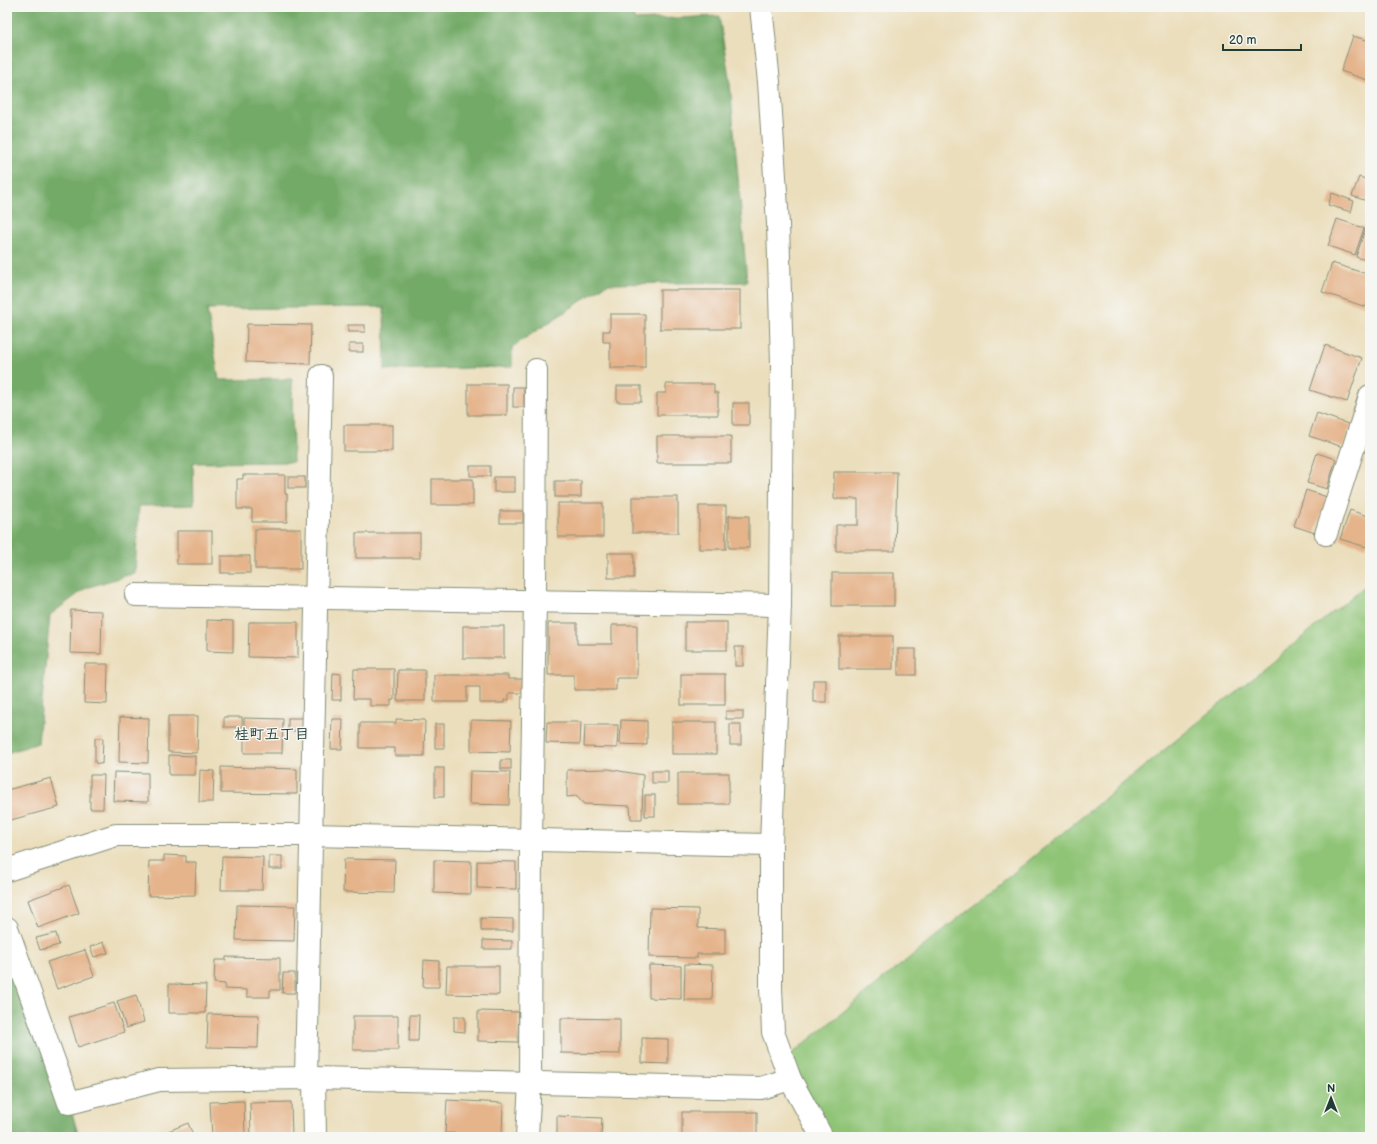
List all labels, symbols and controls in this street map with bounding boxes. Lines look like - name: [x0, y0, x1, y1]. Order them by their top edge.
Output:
- scale bar: [1223, 26, 1301, 52]
- text: 20 m: [1229, 33, 1256, 48]
- district label: 桂町五丁目: [234, 725, 310, 744]
- north arrow: [1311, 1078, 1351, 1118]
- text: N: [1327, 1082, 1335, 1095]

